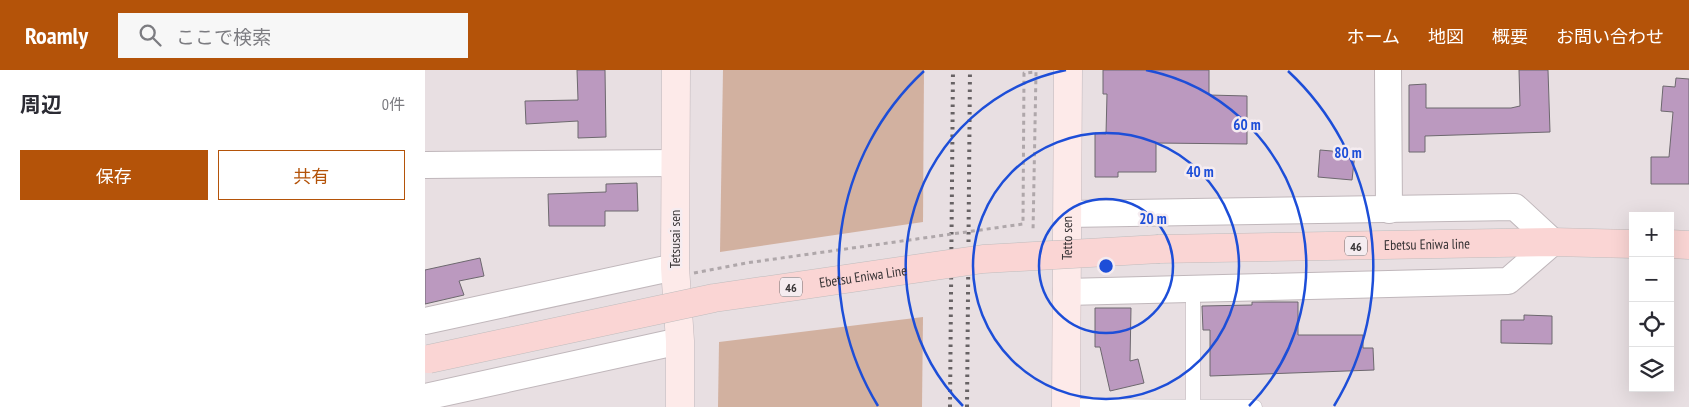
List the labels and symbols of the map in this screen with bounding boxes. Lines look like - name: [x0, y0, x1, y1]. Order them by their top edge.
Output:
- text: 60 m: [1233, 115, 1261, 134]
- text: 80 m: [1334, 143, 1362, 162]
- text: 40 m: [1186, 162, 1214, 181]
- text: 20 m: [1139, 209, 1167, 228]
- street label: Tetsusai sen: [666, 210, 684, 268]
- street label: Tetto sen: [1058, 216, 1076, 260]
- street label: Ebetsu Eniwa line: [1384, 234, 1470, 254]
- road number: 46: [1345, 237, 1367, 256]
- centre of rings: [1097, 257, 1115, 275]
- street label: Ebetsu Eniwa Line: [818, 261, 908, 292]
- road number: 46: [780, 278, 802, 296]

